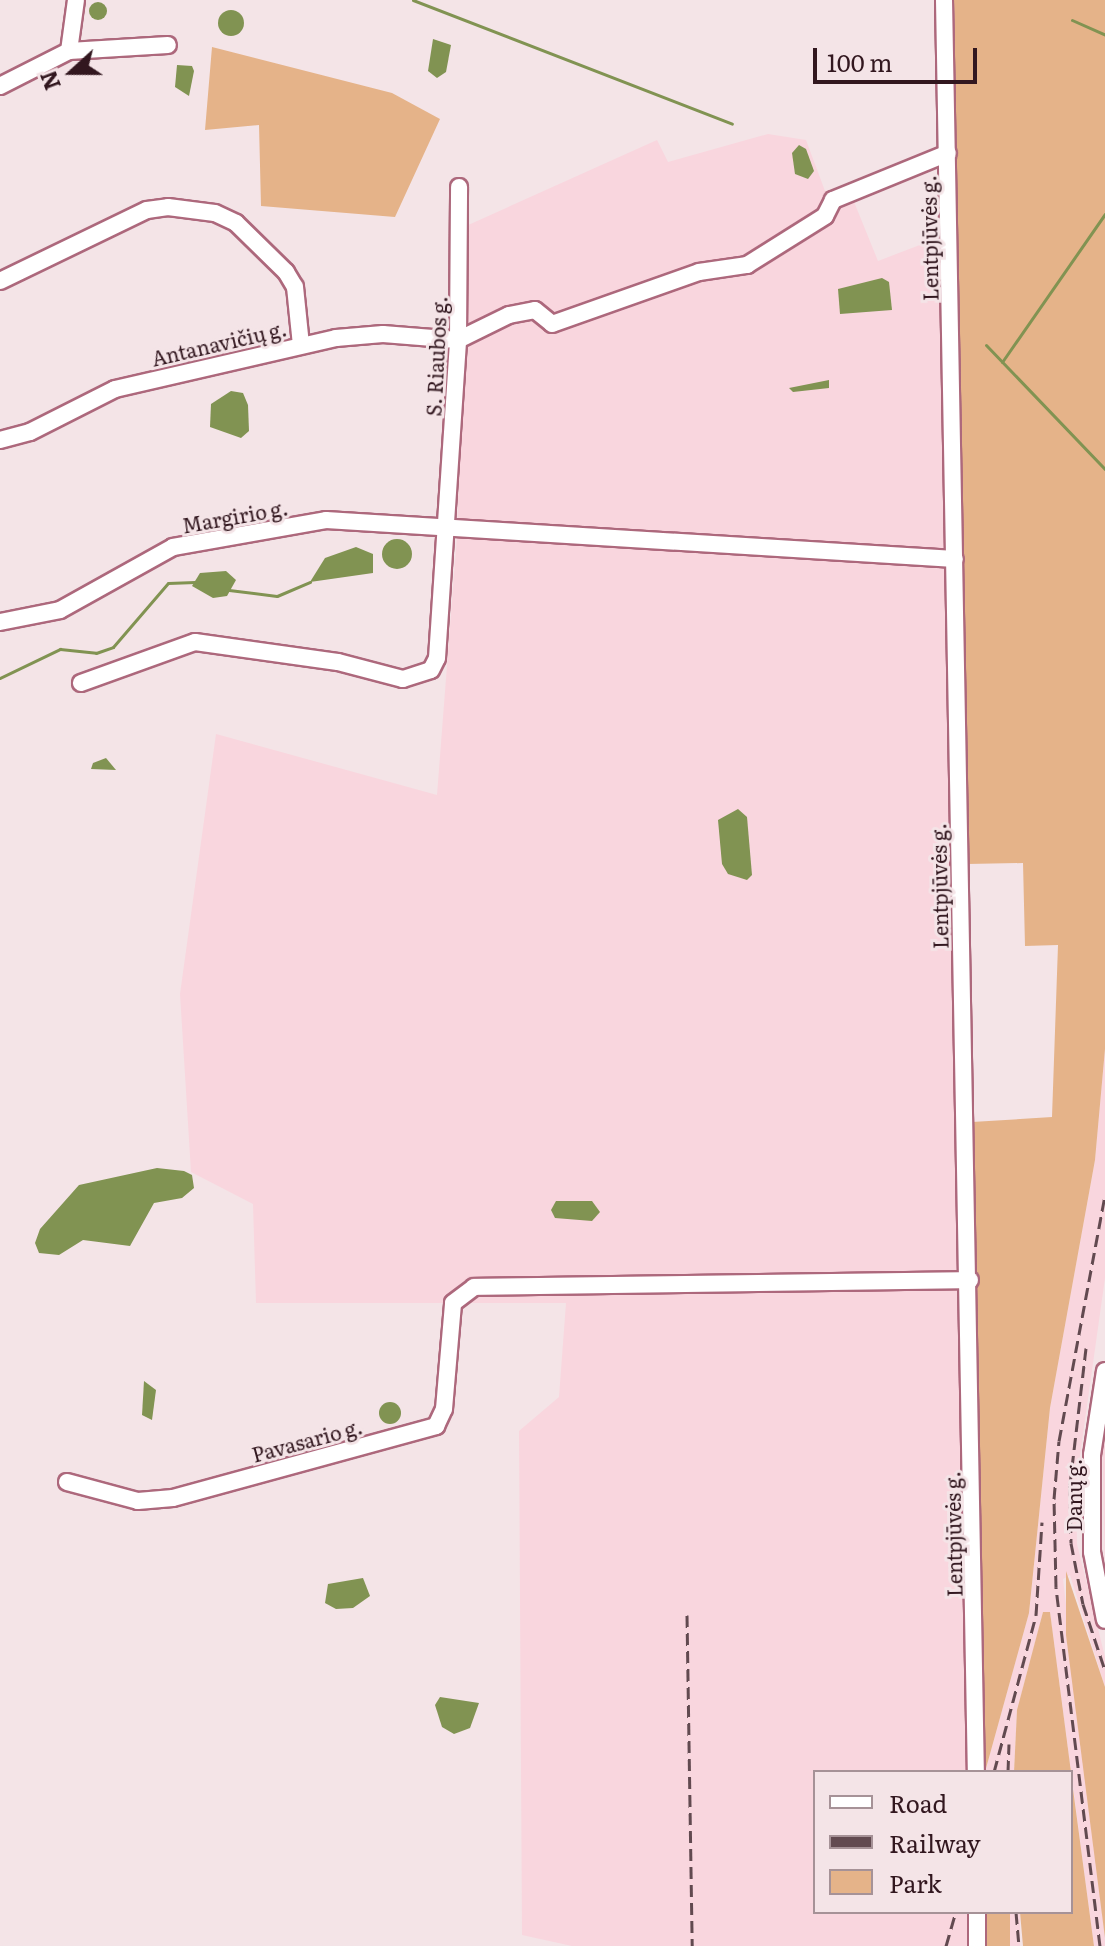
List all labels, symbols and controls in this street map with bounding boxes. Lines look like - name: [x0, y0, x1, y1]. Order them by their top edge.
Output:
- north arrow: [32, 32, 112, 112]
- scale bar: [817, 32, 981, 82]
- text: 100 m: [827, 44, 893, 79]
- text: N: [30, 66, 68, 95]
- street label: Lentpjūvės g.: [916, 175, 942, 301]
- street label: S. Riaubos g.: [421, 295, 451, 417]
- street label: Antanavičių g.: [149, 316, 289, 370]
- street label: Margirio g.: [180, 495, 290, 537]
- street label: Lentpjūvės g.: [926, 823, 952, 949]
- street label: Pavasario g.: [249, 1414, 365, 1466]
- street label: Danų g.: [1061, 1459, 1085, 1531]
- street label: Lentpjūvės g.: [940, 1471, 966, 1597]
- legend: [813, 1770, 1073, 1914]
- text: Road: [889, 1785, 947, 1820]
- text: Railway: [889, 1825, 981, 1860]
- text: Park: [889, 1865, 942, 1900]

